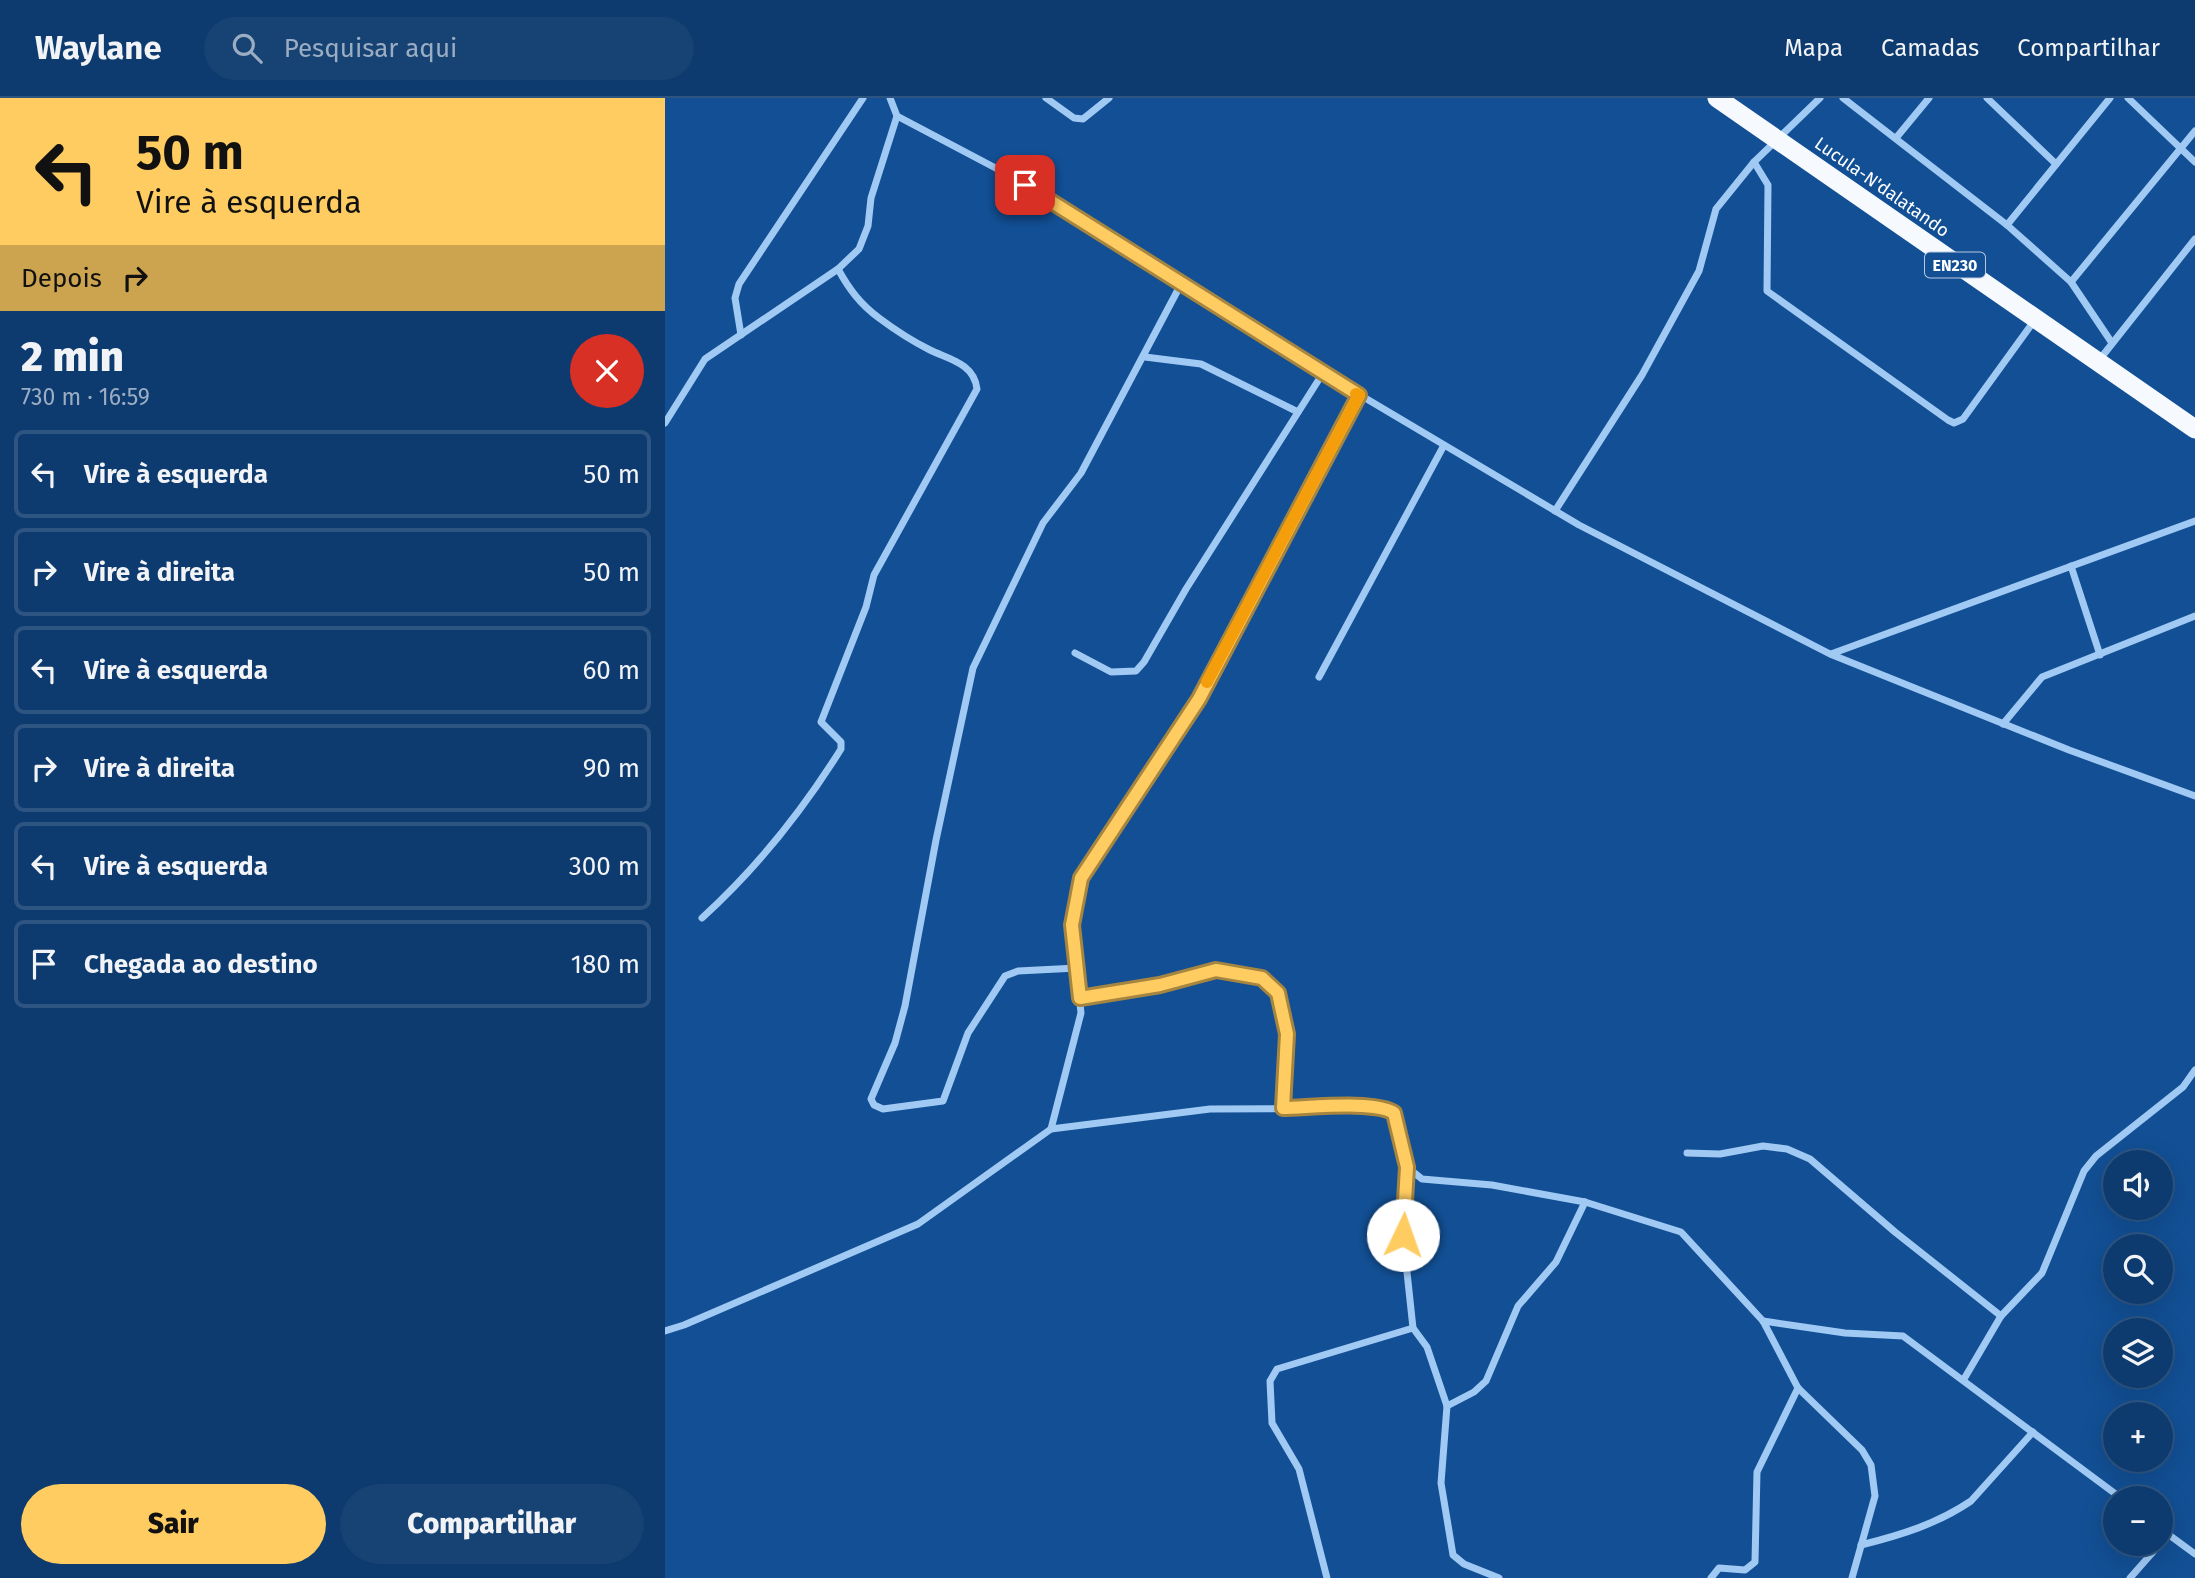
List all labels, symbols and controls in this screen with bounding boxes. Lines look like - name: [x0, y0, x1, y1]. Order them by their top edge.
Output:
- search box: [204, 17, 694, 80]
- text: Waylane: [35, 28, 162, 68]
- icon: search: [228, 29, 266, 67]
- text: Pesquisar aqui: [284, 33, 457, 64]
- text: Mapa: [1784, 34, 1843, 62]
- text: Camadas: [1881, 34, 1979, 62]
- text: Compartilhar: [2017, 34, 2160, 62]
- text: 50 m: [136, 123, 244, 182]
- icon: left: [21, 126, 112, 217]
- street label: Lucula-N'dalatando: [1810, 132, 1954, 242]
- pin: [995, 155, 1055, 215]
- icon: arrive: [1006, 166, 1044, 204]
- text: Vire à esquerda: [136, 183, 362, 221]
- road number: EN230: [1925, 252, 1985, 278]
- icon: right: [116, 259, 154, 297]
- text: Depois: [21, 263, 102, 294]
- text: 2 min: [21, 332, 124, 382]
- button: close: [570, 334, 644, 408]
- text: 730 m · 16:59: [21, 383, 150, 411]
- icon: left: [25, 455, 63, 493]
- text: Vire à esquerda: [84, 459, 268, 490]
- text: 50 m: [583, 459, 640, 490]
- icon: right: [25, 553, 63, 591]
- text: Vire à direita: [84, 557, 235, 588]
- text: 50 m: [583, 557, 640, 588]
- icon: left: [25, 651, 63, 689]
- text: Vire à esquerda: [84, 655, 268, 686]
- text: 60 m: [582, 655, 640, 686]
- icon: right: [25, 749, 63, 787]
- text: Vire à direita: [84, 753, 235, 784]
- text: 90 m: [583, 753, 640, 784]
- icon: left: [25, 847, 63, 885]
- text: Vire à esquerda: [84, 851, 268, 882]
- text: 300 m: [569, 851, 640, 882]
- icon: arrive: [25, 945, 63, 983]
- text: Chegada ao destino: [84, 949, 318, 980]
- text: 180 m: [571, 949, 640, 980]
- map controls: [2103, 1150, 2173, 1556]
- button: sound: [2103, 1150, 2173, 1220]
- position arrow: [1366, 1198, 1440, 1272]
- button: search: [2103, 1234, 2173, 1304]
- button: layers: [2103, 1318, 2173, 1388]
- button: +: [2103, 1402, 2173, 1472]
- button: Sair: [21, 1484, 326, 1564]
- button: Compartilhar: [340, 1484, 644, 1564]
- button: −: [2103, 1486, 2173, 1556]

